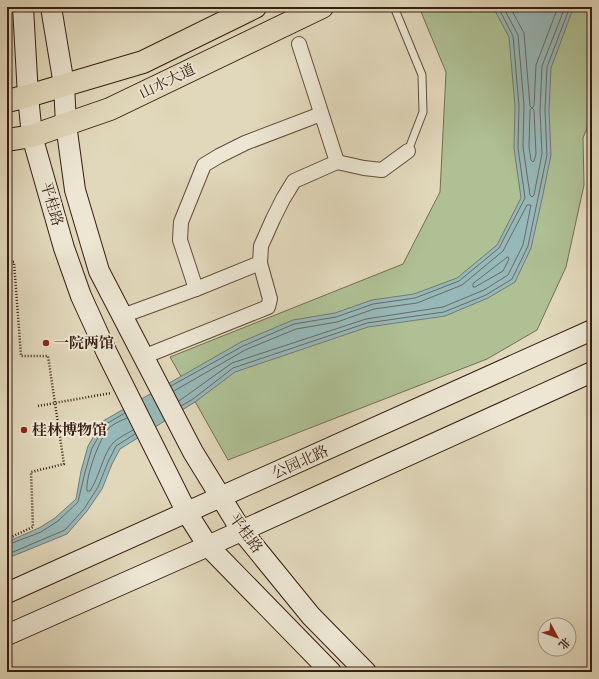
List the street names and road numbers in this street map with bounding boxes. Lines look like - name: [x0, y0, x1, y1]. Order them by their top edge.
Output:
- street label: 山水大道: [137, 61, 198, 102]
- street label: 平桂路: [37, 180, 66, 228]
- street label: 公园北路: [269, 442, 331, 482]
- street label: 平桂路: [225, 510, 266, 556]

